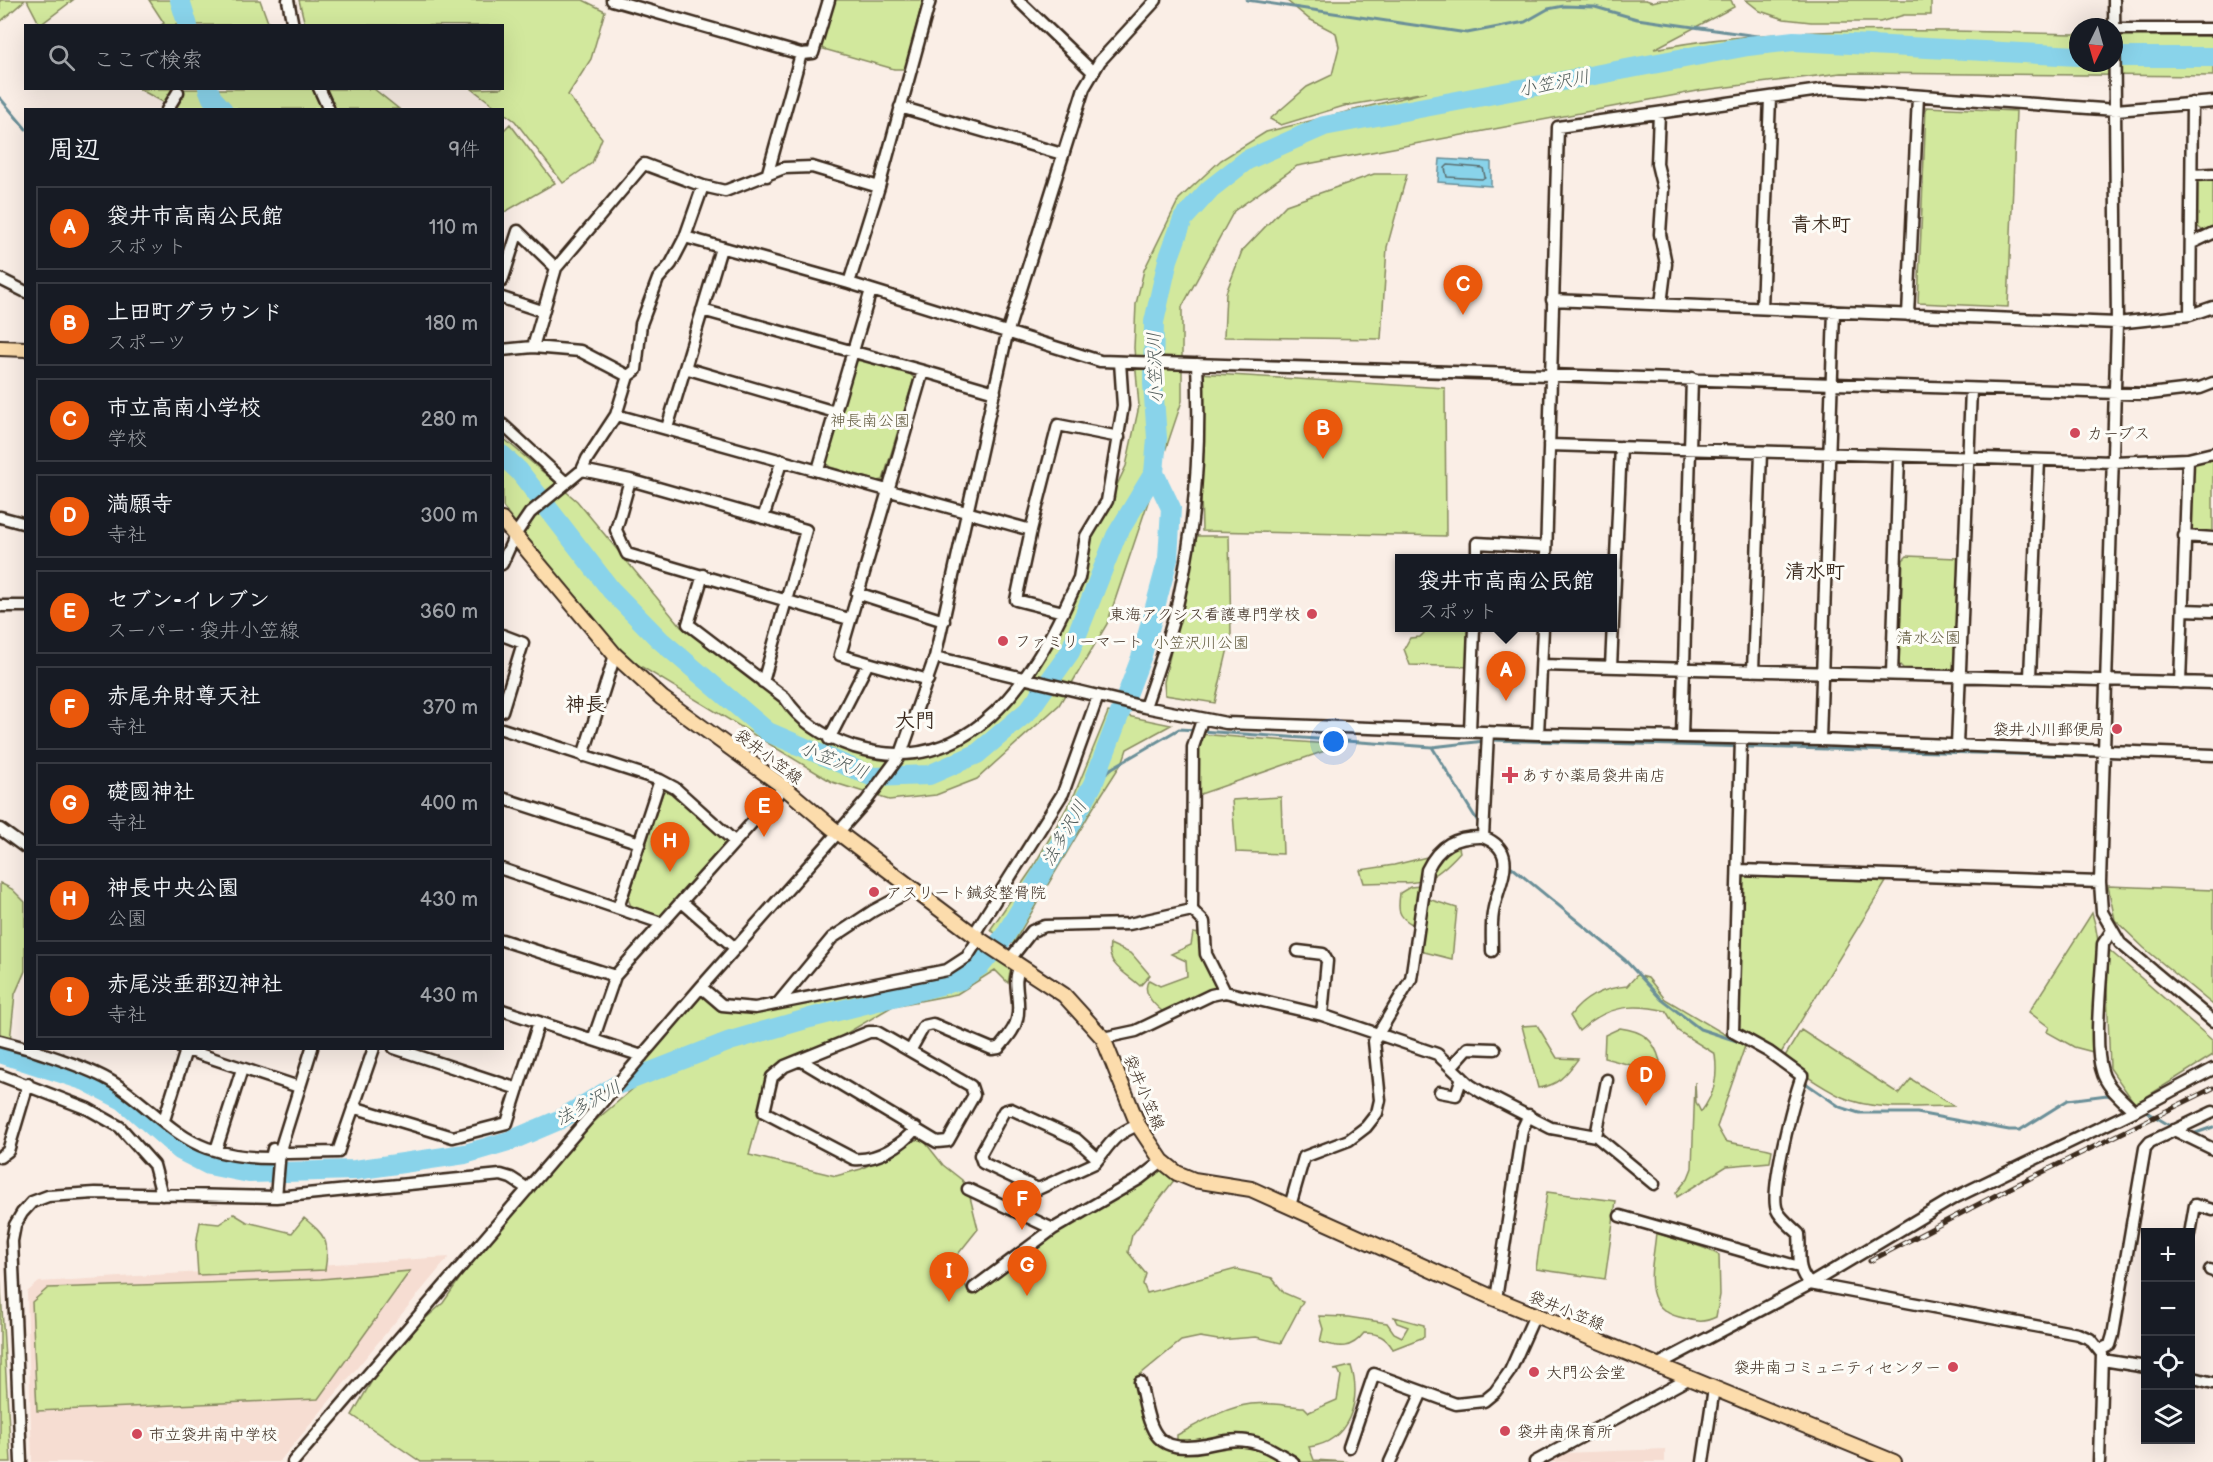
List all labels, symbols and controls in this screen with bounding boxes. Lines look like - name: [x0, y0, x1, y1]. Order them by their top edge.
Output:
- north arrow: [2069, 18, 2123, 72]
- search box: [24, 24, 504, 90]
- icon: search: [45, 41, 78, 74]
- text: ここで検索: [93, 47, 203, 74]
- water label: 小笠沢川: [1517, 66, 1591, 101]
- text: 周辺: [48, 135, 100, 166]
- text: 9件: [448, 138, 480, 162]
- text: 袋井市高南公民館: [107, 203, 283, 230]
- district label: 青木町: [1791, 213, 1851, 237]
- text: A: [63, 216, 76, 240]
- text: 110 m: [429, 216, 478, 240]
- text: スポット: [107, 235, 187, 259]
- pin: C: [1444, 266, 1482, 315]
- text: 上田町グラウンド: [107, 299, 283, 326]
- text: B: [62, 312, 77, 336]
- text: 180 m: [425, 312, 478, 336]
- text: スポーツ: [107, 331, 187, 355]
- water label: 小笠沢川: [1144, 332, 1167, 404]
- text: 市立高南小学校: [107, 395, 261, 422]
- text: C: [62, 408, 77, 432]
- text: 280 m: [421, 408, 478, 432]
- pin: B: [1304, 410, 1342, 459]
- park label: 神長南公園: [830, 412, 910, 431]
- place label: カーブス: [2087, 425, 2150, 444]
- marker: カーブス: [2068, 426, 2082, 440]
- text: 学校: [107, 427, 147, 451]
- text: 満願寺: [107, 491, 173, 518]
- text: D: [63, 504, 76, 528]
- text: 300 m: [420, 504, 478, 528]
- text: 寺社: [107, 523, 147, 547]
- popup: [1395, 554, 1617, 632]
- district label: 清水町: [1785, 560, 1845, 584]
- text: 袋井市高南公民館: [1418, 568, 1594, 595]
- text: セブン-イレブン: [107, 587, 270, 614]
- text: E: [63, 600, 76, 624]
- text: 360 m: [420, 600, 478, 624]
- text: スポット: [1418, 600, 1498, 624]
- place label: 東海アクシス看護専門学校: [1109, 606, 1300, 625]
- marker: 東海アクシス看護専門学校: [1305, 607, 1319, 621]
- text: スーパー · 袋井小笠線: [107, 619, 299, 643]
- park label: 清水公園: [1897, 629, 1961, 648]
- place label: ファミリーマート: [1015, 633, 1143, 652]
- marker: ファミリーマート: [996, 634, 1010, 648]
- park label: 小笠沢川公園: [1153, 634, 1249, 653]
- pin: A: [1486, 652, 1526, 701]
- text: 赤尾弁財尊天社: [107, 683, 261, 710]
- district label: 神長: [565, 693, 605, 717]
- text: F: [63, 696, 76, 720]
- text: 370 m: [422, 696, 478, 720]
- district label: 大門: [895, 709, 935, 733]
- text: 寺社: [107, 715, 147, 739]
- place label: 袋井小川郵便局: [1993, 721, 2105, 740]
- marker: 袋井小川郵便局: [2110, 722, 2124, 736]
- street label: 袋井小笠線: [730, 726, 806, 789]
- your location: [1319, 727, 1348, 756]
- water label: 小笠沢川: [797, 737, 871, 784]
- place label: あすか薬局袋井南店: [1522, 767, 1666, 786]
- marker: あすか薬局袋井南店: [1503, 768, 1517, 782]
- text: 礎國神社: [107, 779, 195, 806]
- pin: E: [744, 788, 783, 837]
- text: G: [62, 792, 77, 816]
- text: 400 m: [420, 792, 478, 816]
- water label: 法多沢川: [1037, 797, 1092, 870]
- text: 寺社: [107, 811, 147, 835]
- pin: H: [650, 822, 690, 872]
- text: 神長中央公園: [107, 875, 239, 902]
- place label: アスリート鍼灸整骨院: [886, 884, 1046, 903]
- marker: アスリート鍼灸整骨院: [867, 885, 881, 899]
- text: H: [62, 888, 77, 912]
- text: 430 m: [420, 888, 478, 912]
- text: 公園: [107, 907, 147, 931]
- text: 赤尾渋垂郡辺神社: [107, 971, 283, 998]
- text: I: [66, 984, 73, 1008]
- text: 430 m: [420, 984, 478, 1008]
- text: 寺社: [107, 1003, 147, 1027]
- street label: 袋井小笠線: [1119, 1052, 1168, 1133]
- pin: D: [1626, 1056, 1666, 1106]
- water label: 法多沢川: [552, 1077, 625, 1130]
- pin: F: [1002, 1180, 1042, 1230]
- map controls: [2141, 1228, 2195, 1444]
- button: +: [2141, 1228, 2195, 1282]
- pin: G: [1008, 1246, 1046, 1296]
- pin: I: [930, 1252, 968, 1302]
- button: −: [2141, 1282, 2195, 1336]
- street label: 袋井小笠線: [1526, 1288, 1607, 1335]
- button: locate: [2141, 1336, 2195, 1390]
- place label: 袋井南コミュニティセンター: [1734, 1359, 1941, 1378]
- marker: 袋井南コミュニティセンター: [1946, 1360, 1960, 1374]
- place label: 大門公会堂: [1546, 1364, 1626, 1383]
- marker: 大門公会堂: [1527, 1365, 1541, 1379]
- button: layers: [2141, 1390, 2195, 1444]
- place label: 袋井南保育所: [1517, 1423, 1613, 1442]
- marker: 袋井南保育所: [1498, 1424, 1512, 1438]
- place label: 市立袋井南中学校: [149, 1426, 277, 1445]
- marker: 市立袋井南中学校: [130, 1427, 144, 1441]

